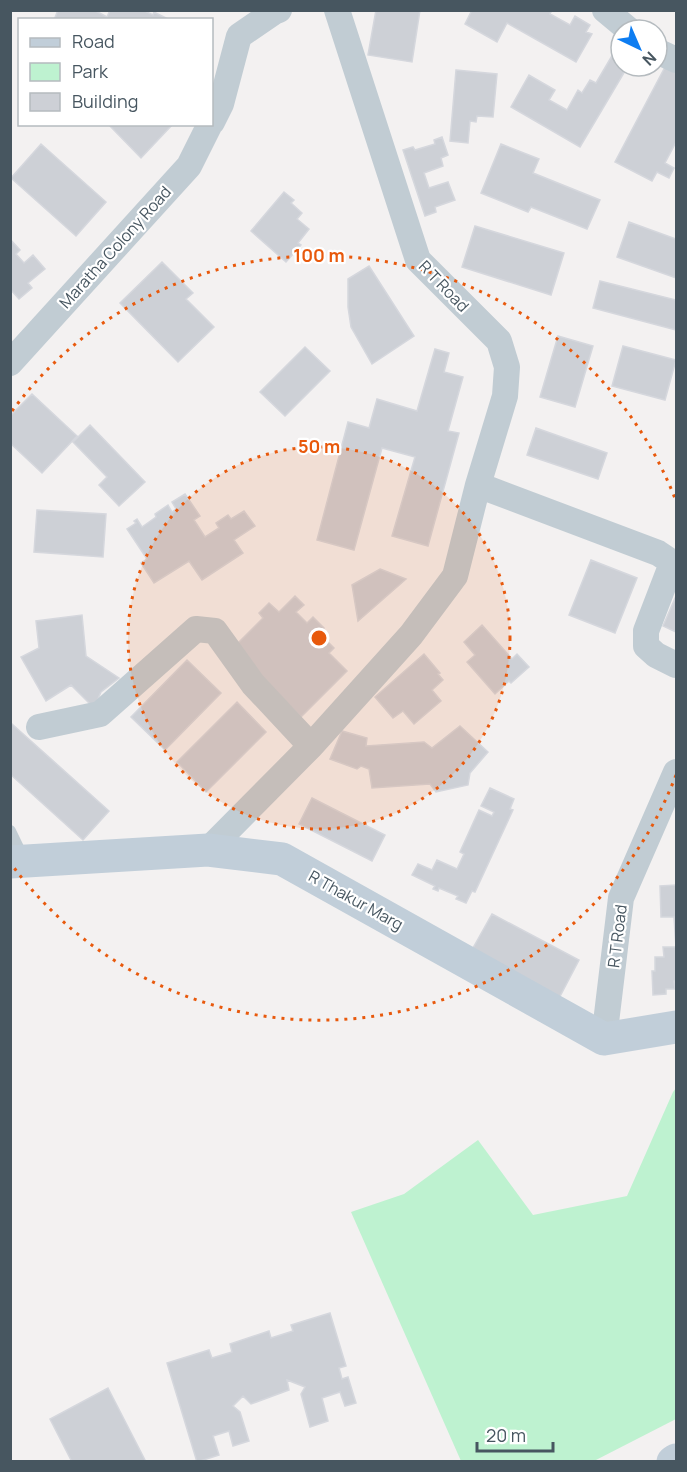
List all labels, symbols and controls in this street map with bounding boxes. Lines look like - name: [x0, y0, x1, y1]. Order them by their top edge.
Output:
- legend: [18, 18, 213, 126]
- north arrow: [609, 18, 669, 78]
- text: Road: [72, 29, 115, 53]
- text: N: [638, 47, 661, 71]
- text: Park: [72, 59, 109, 83]
- text: Building: [72, 89, 138, 113]
- street label: Maratha Colony Road: [54, 181, 176, 313]
- text: 100 m: [293, 243, 345, 267]
- street label: R T Road: [414, 256, 474, 316]
- text: 50 m: [298, 434, 340, 458]
- centre of rings: [309, 628, 329, 648]
- street label: R Thakur Marg: [305, 865, 407, 935]
- street label: R T Road: [602, 903, 632, 969]
- scale bar: [477, 1415, 554, 1453]
- text: 20 m: [486, 1423, 526, 1447]

